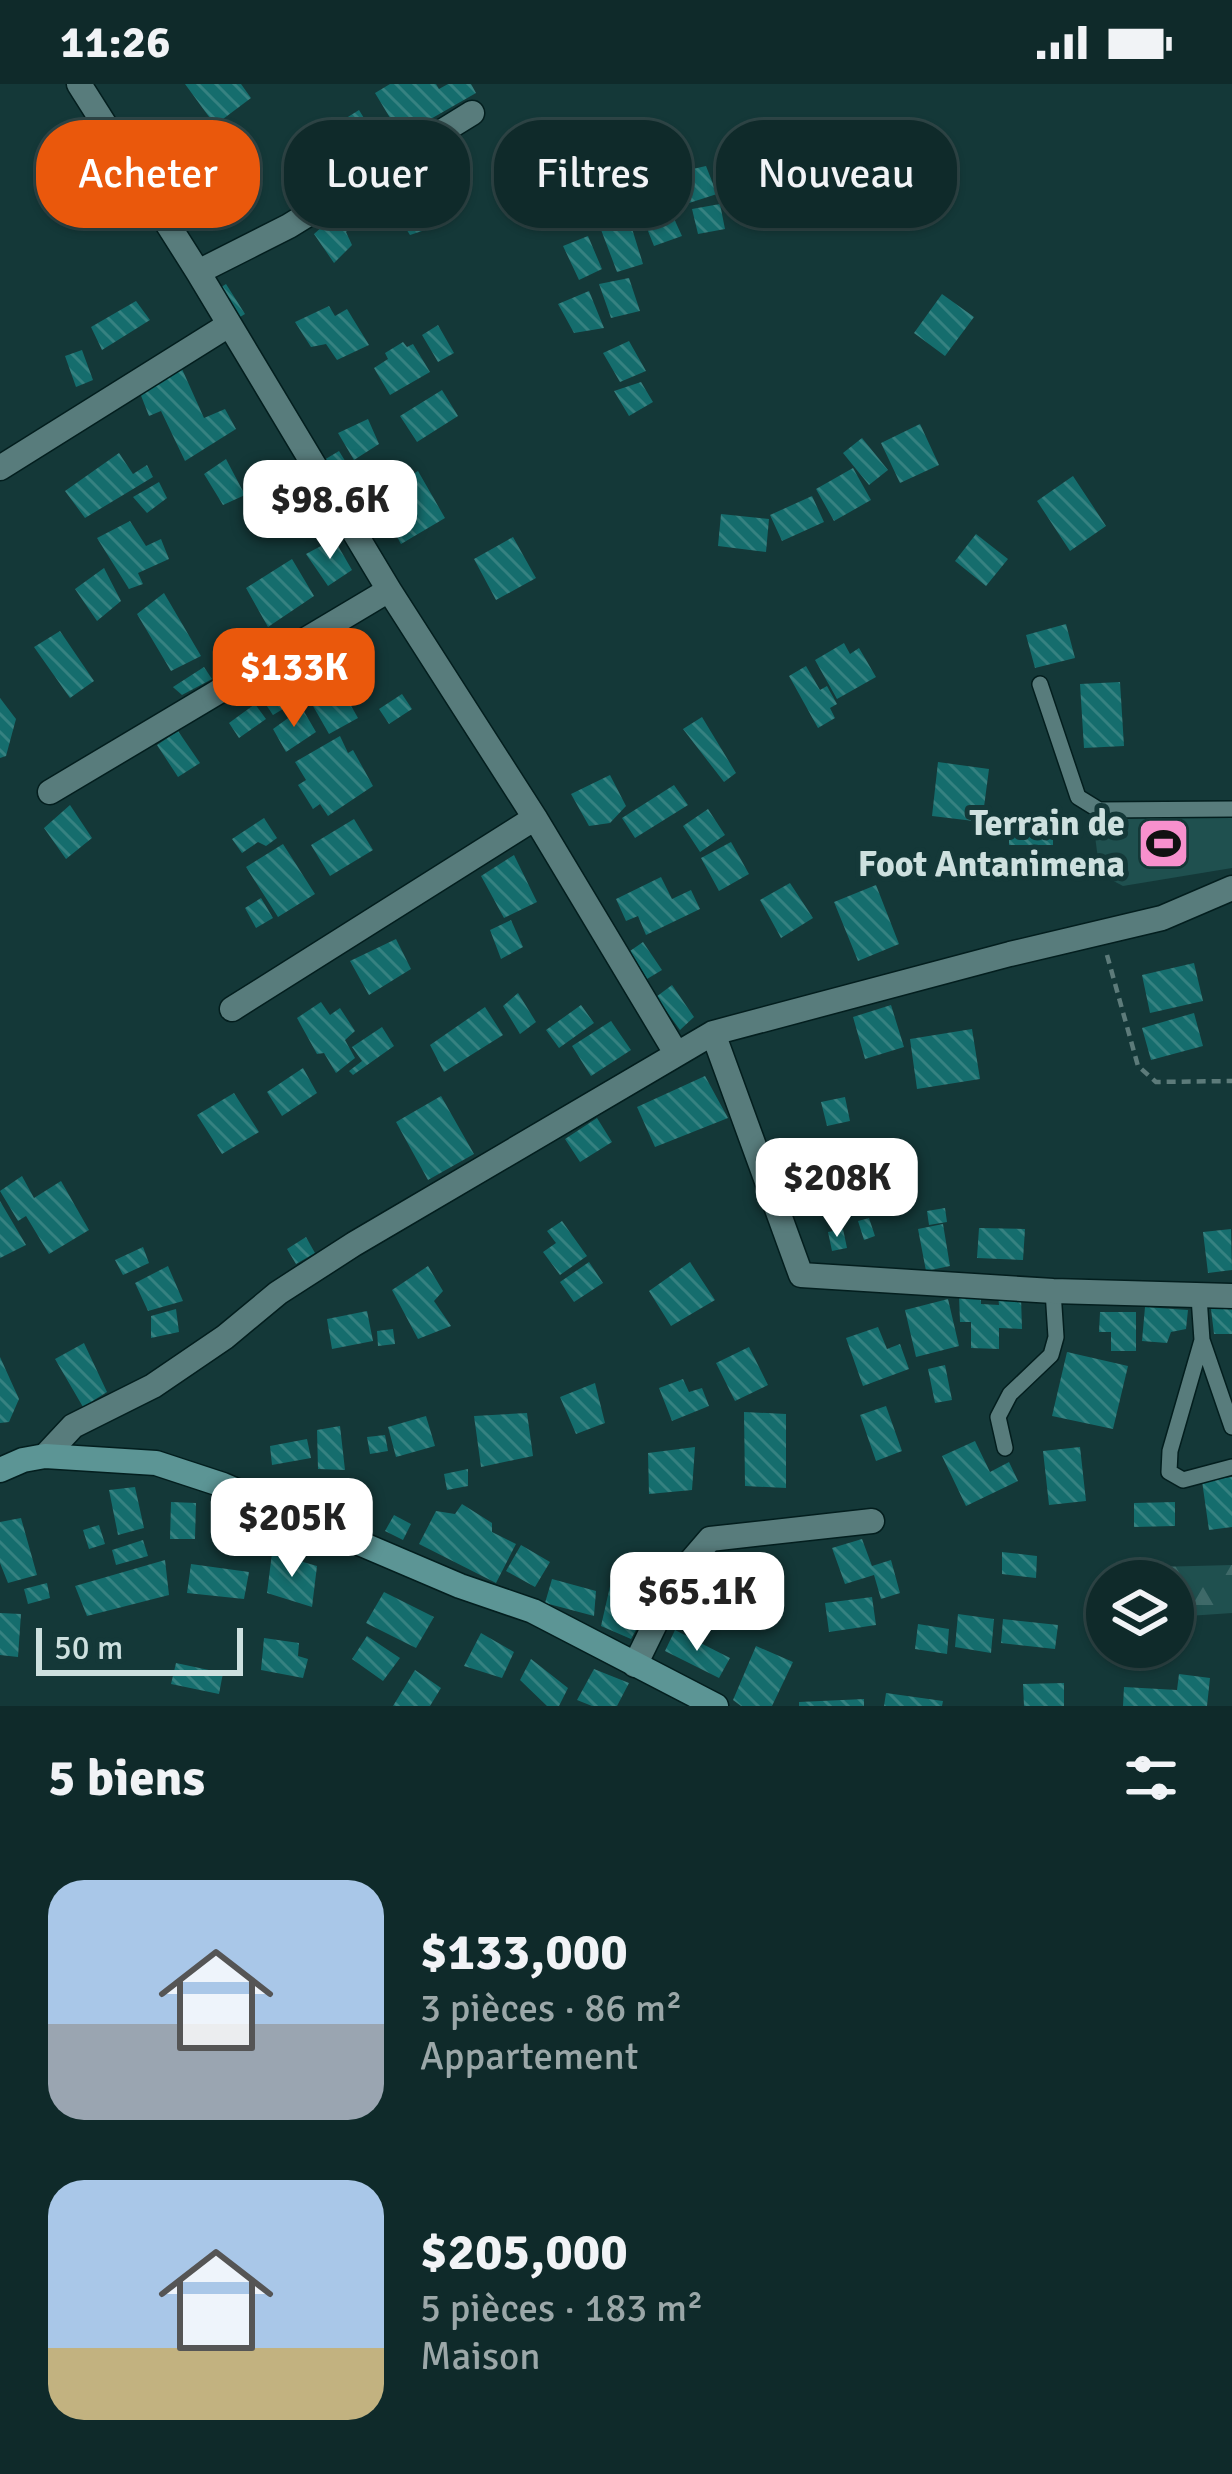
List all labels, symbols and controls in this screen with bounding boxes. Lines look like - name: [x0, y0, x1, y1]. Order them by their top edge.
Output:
- text: 11:26: [60, 15, 170, 70]
- chip: Acheter: [36, 120, 260, 228]
- chip: Louer: [284, 120, 470, 228]
- chip: Filtres: [494, 120, 692, 228]
- chip: Nouveau: [716, 120, 957, 228]
- pin: $98.6K: [232, 460, 428, 562]
- text: $98.6K: [270, 475, 390, 523]
- pin: $133K: [210, 628, 378, 730]
- text: $133K: [240, 643, 348, 691]
- place label: Terrain de Foot Antanimena: [858, 801, 1125, 887]
- sports icon: Terrain de Foot Antanimena: [1136, 816, 1192, 872]
- pin: $208K: [753, 1138, 921, 1240]
- text: $208K: [783, 1153, 891, 1201]
- pin: $205K: [208, 1478, 376, 1580]
- text: $205K: [238, 1493, 346, 1541]
- pin: $65.1K: [599, 1552, 795, 1654]
- map controls: [1086, 1560, 1194, 1668]
- button: layers: [1086, 1560, 1194, 1668]
- text: $65.1K: [637, 1567, 757, 1615]
- scale bar: [36, 1622, 243, 1675]
- text: 50 m: [54, 1628, 123, 1669]
- icon: filters: [1118, 1745, 1184, 1811]
- text: 5 biens: [48, 1747, 205, 1810]
- text: $133,000: [420, 1921, 628, 1984]
- icon: home: [144, 1928, 288, 2072]
- text: 3 pièces · 86 m²: [420, 1984, 682, 2032]
- text: Appartement: [420, 2032, 638, 2080]
- text: $205,000: [420, 2221, 628, 2284]
- icon: home: [144, 2228, 288, 2372]
- text: 5 pièces · 183 m²: [420, 2284, 703, 2332]
- text: Maison: [420, 2332, 541, 2380]

